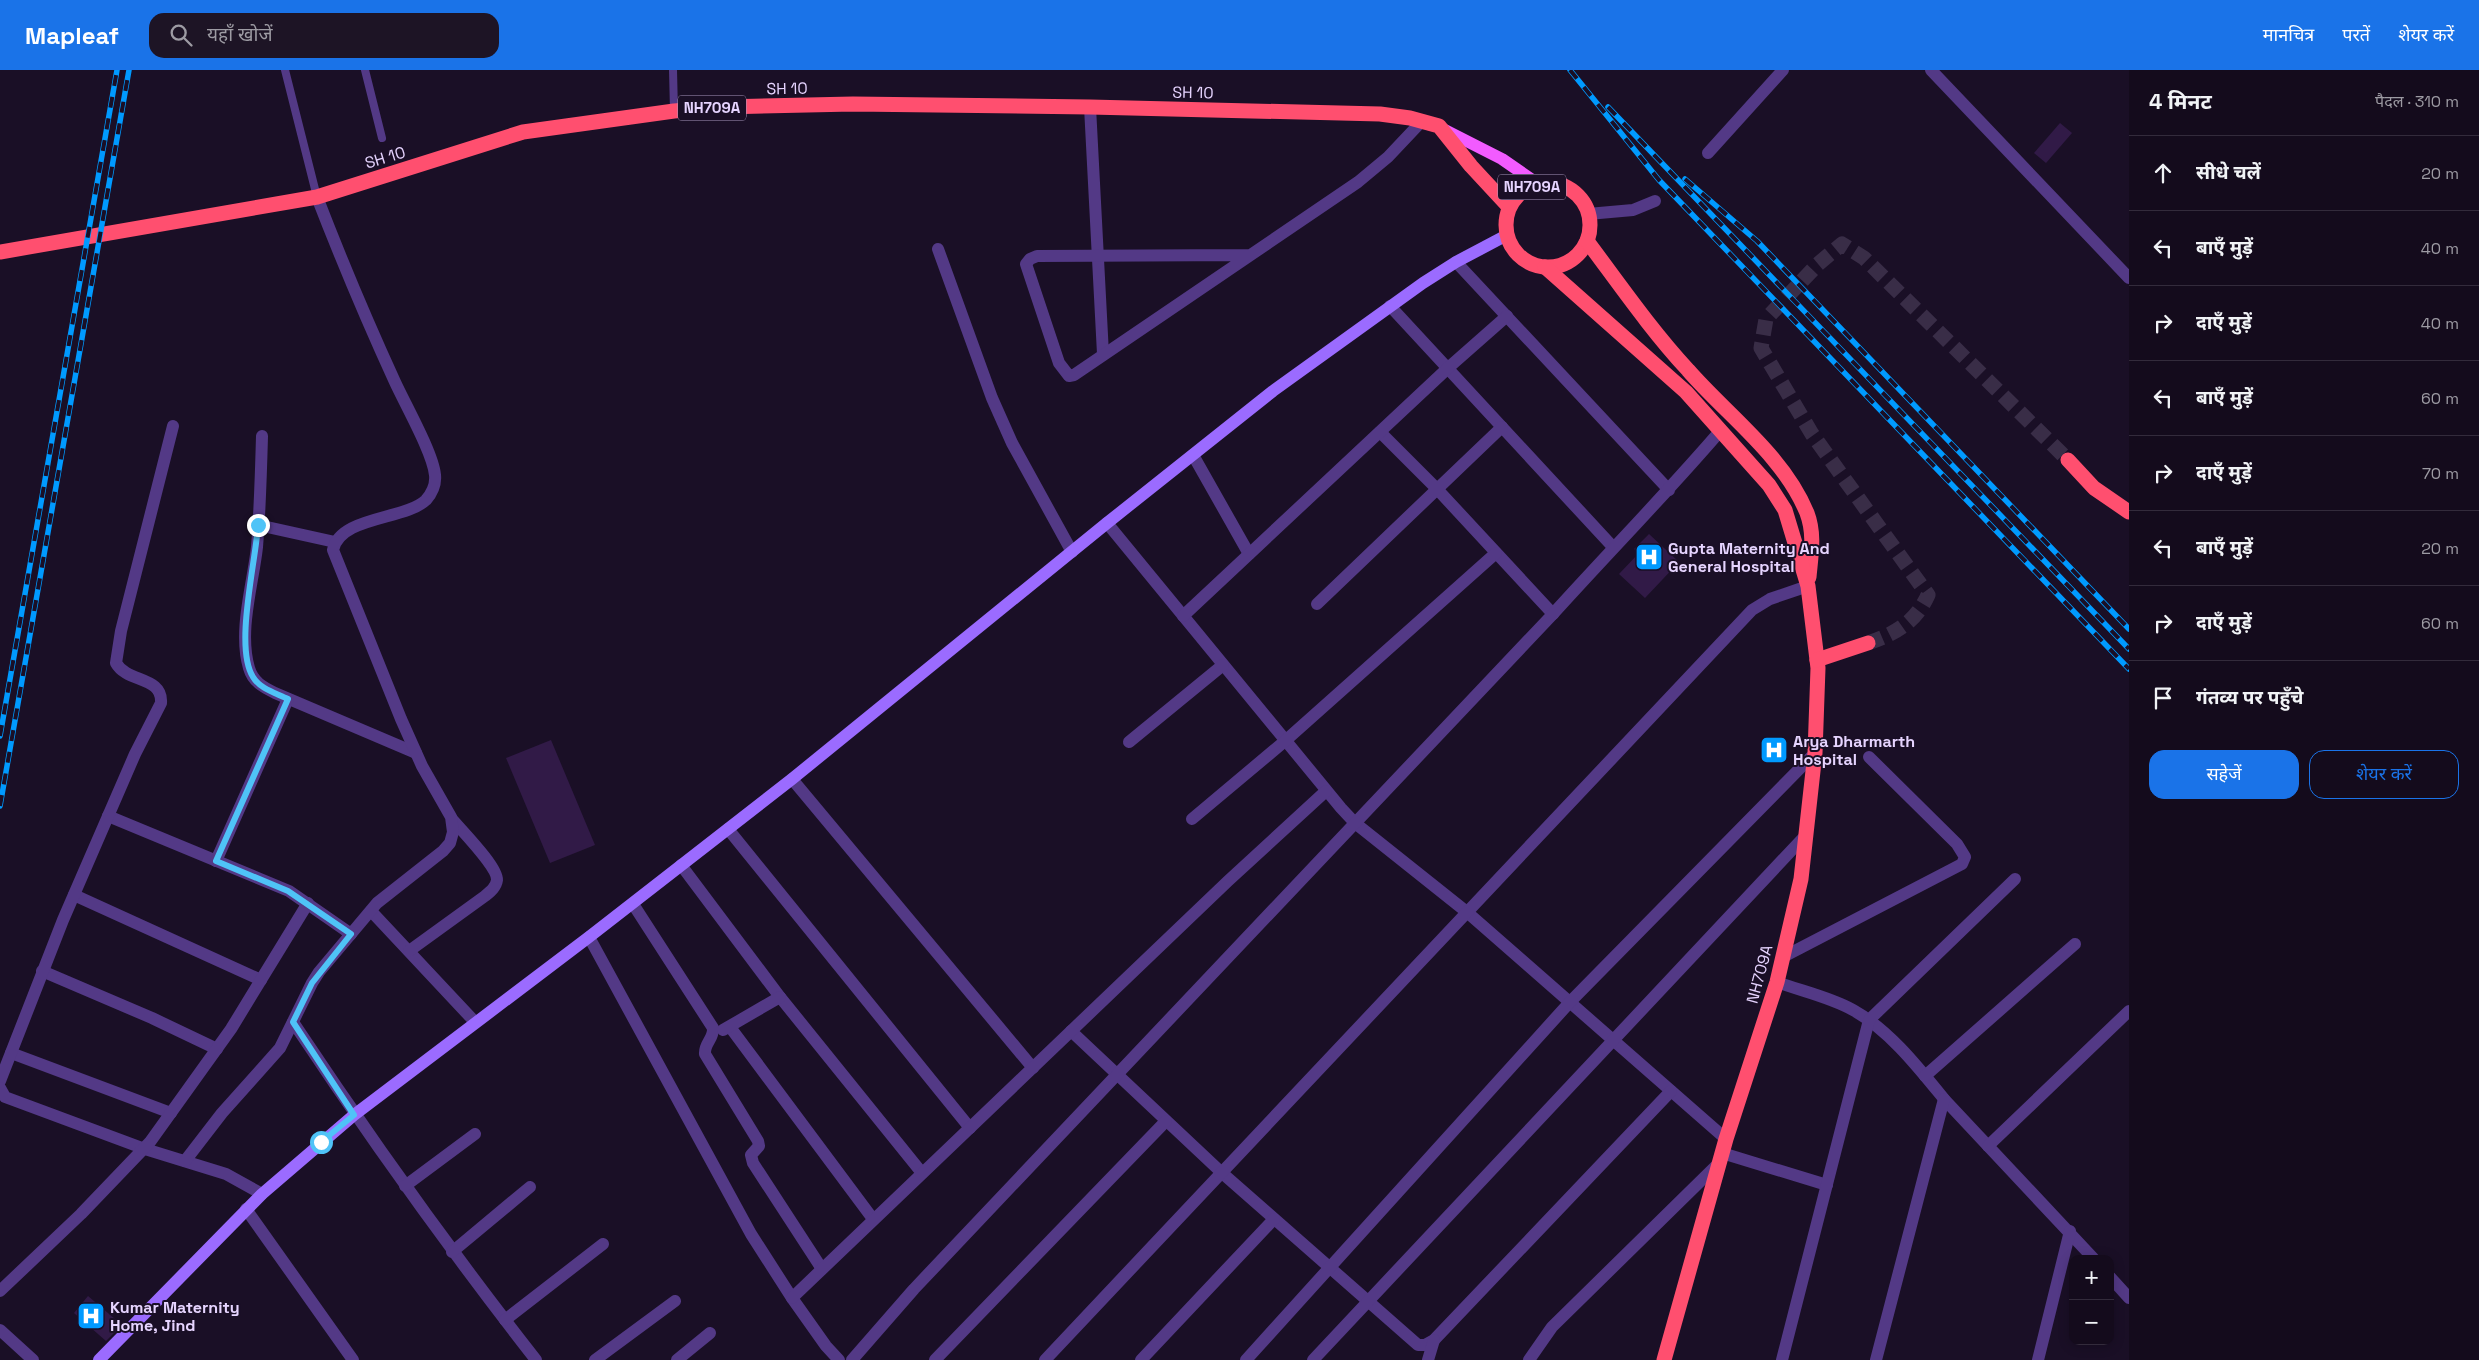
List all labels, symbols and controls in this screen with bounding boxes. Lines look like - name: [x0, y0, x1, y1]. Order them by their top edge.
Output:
- search box: [149, 13, 499, 58]
- text: Mapleaf: [25, 20, 119, 51]
- icon: search: [167, 21, 195, 49]
- text: यहाँ खोजें: [207, 22, 273, 47]
- text: मानचित्र: [2263, 23, 2314, 46]
- text: परतें: [2342, 23, 2370, 46]
- text: शेयर करें: [2398, 23, 2454, 46]
- street label: SH 10: [766, 78, 808, 99]
- street label: SH 10: [1172, 82, 1214, 103]
- text: 4 मिनट: [2149, 88, 2212, 115]
- text: पैदल · 310 m: [2375, 91, 2459, 112]
- road number: NH709A: [678, 96, 746, 120]
- street label: SH 10: [362, 141, 408, 174]
- icon: ahead: [2149, 159, 2177, 187]
- text: सीधे चलें: [2196, 160, 2261, 185]
- text: 20 m: [2421, 163, 2459, 184]
- road number: NH709A: [1498, 174, 1566, 200]
- icon: left: [2149, 234, 2177, 262]
- text: बाएँ मुड़ें: [2196, 235, 2253, 260]
- text: 40 m: [2421, 238, 2459, 259]
- icon: right: [2149, 309, 2177, 337]
- text: दाएँ मुड़ें: [2196, 310, 2252, 335]
- text: 40 m: [2421, 313, 2459, 334]
- icon: left: [2149, 384, 2177, 412]
- text: बाएँ मुड़ें: [2196, 385, 2253, 410]
- text: 60 m: [2421, 388, 2459, 409]
- icon: right: [2149, 459, 2177, 487]
- text: दाएँ मुड़ें: [2196, 460, 2252, 485]
- text: 70 m: [2422, 463, 2459, 484]
- route end: [247, 514, 270, 537]
- icon: left: [2149, 534, 2177, 562]
- text: बाएँ मुड़ें: [2196, 535, 2253, 560]
- place label: Gupta Maternity And General Hospital: [1668, 538, 1830, 577]
- text: 20 m: [2421, 538, 2459, 559]
- hospital icon: Gupta Maternity And General Hospital: [1634, 542, 1664, 572]
- icon: right: [2149, 609, 2177, 637]
- text: दाएँ मुड़ें: [2196, 610, 2252, 635]
- text: 60 m: [2421, 613, 2459, 634]
- icon: arrive: [2149, 684, 2177, 712]
- text: गंतव्य पर पहुँचे: [2196, 685, 2303, 710]
- place label: Arya Dharmarth Hospital: [1793, 731, 1915, 770]
- hospital icon: Arya Dharmarth Hospital: [1759, 735, 1789, 765]
- button: सहेजें: [2149, 750, 2299, 799]
- button: शेयर करें: [2309, 750, 2459, 799]
- street label: NH709A: [1742, 942, 1777, 1006]
- route start: [310, 1131, 333, 1154]
- map controls: [2069, 1255, 2114, 1345]
- button: +: [2069, 1255, 2114, 1300]
- place label: Kumar Maternity Home, Jind: [110, 1297, 240, 1336]
- button: −: [2069, 1300, 2114, 1345]
- hospital icon: Kumar Maternity Home, Jind: [76, 1301, 106, 1331]

